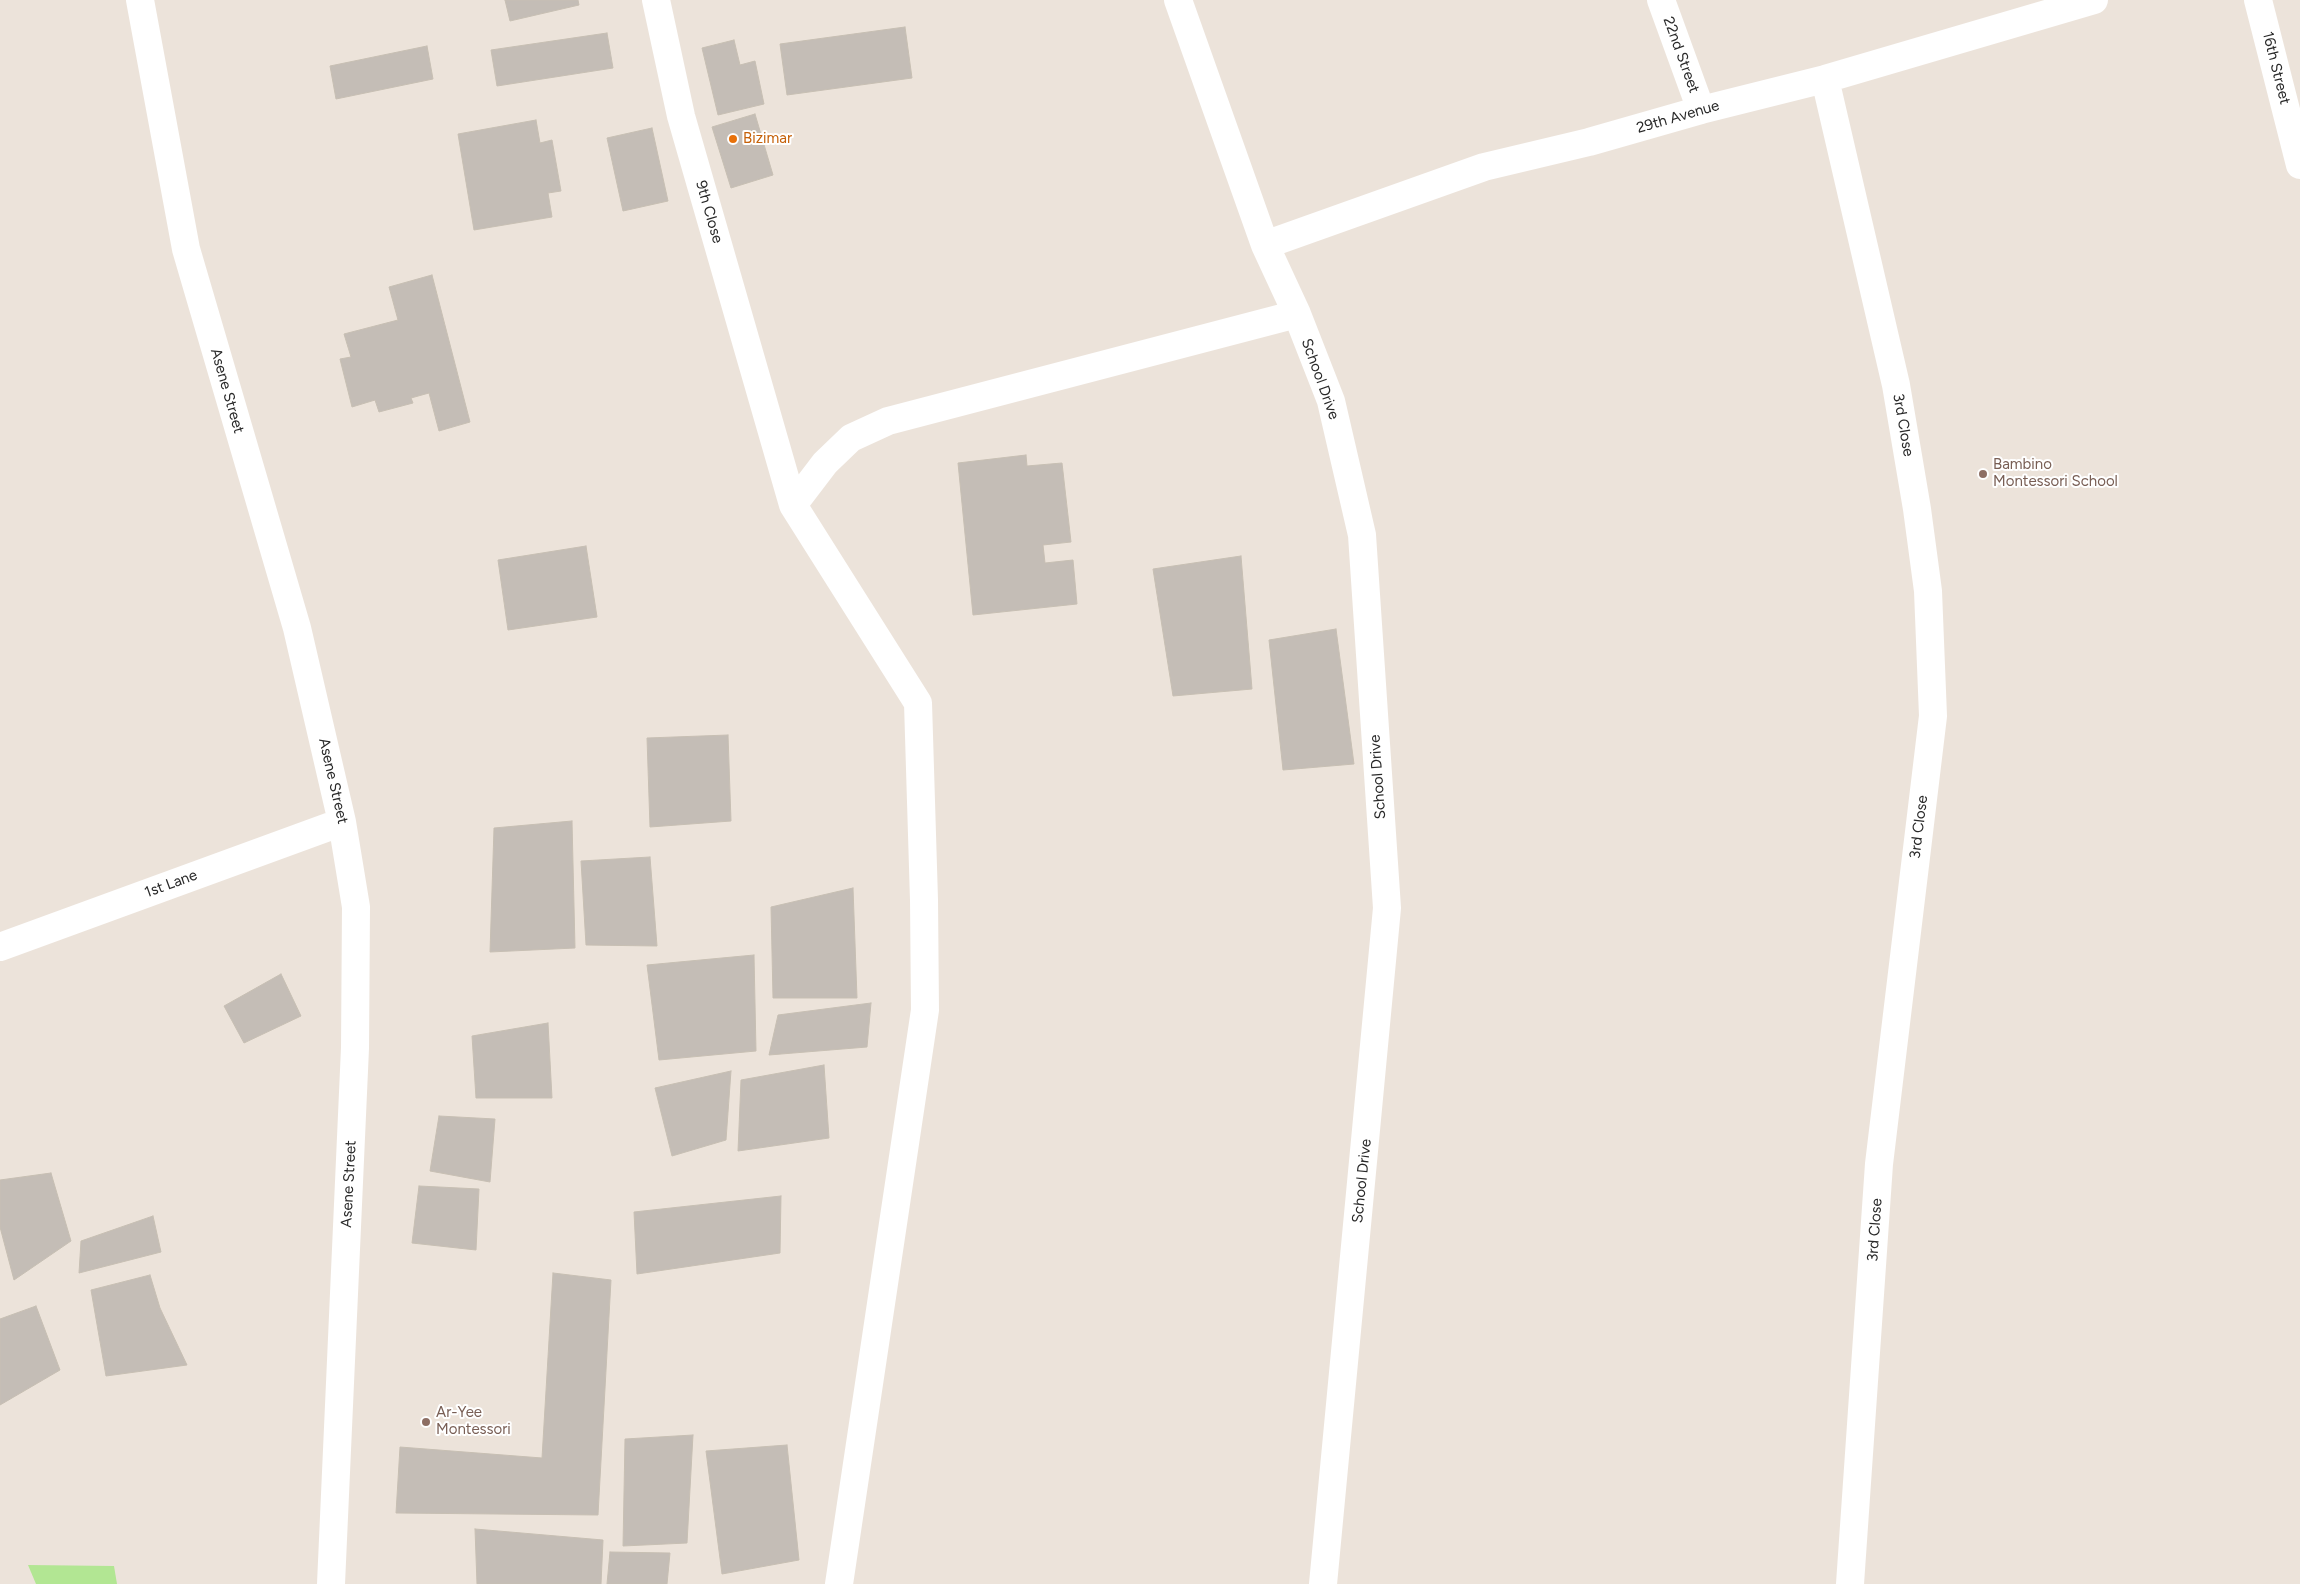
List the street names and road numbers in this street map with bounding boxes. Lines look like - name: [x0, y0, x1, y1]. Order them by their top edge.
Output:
- street label: 22nd Street: [1659, 15, 1703, 95]
- street label: 16th Street: [2258, 30, 2294, 106]
- street label: 29th Avenue: [1634, 97, 1722, 137]
- street label: 9th Close: [691, 179, 727, 245]
- street label: School Drive: [1297, 336, 1343, 422]
- street label: Asene Street: [206, 346, 248, 436]
- street label: 3rd Close: [1889, 392, 1917, 458]
- street label: School Drive: [1366, 734, 1390, 820]
- street label: Asene Street: [314, 736, 352, 826]
- street label: 3rd Close: [1906, 794, 1932, 860]
- street label: 1st Lane: [142, 866, 200, 902]
- street label: School Drive: [1349, 1138, 1375, 1224]
- street label: Asene Street: [338, 1140, 360, 1228]
- street label: 3rd Close: [1864, 1198, 1886, 1262]

